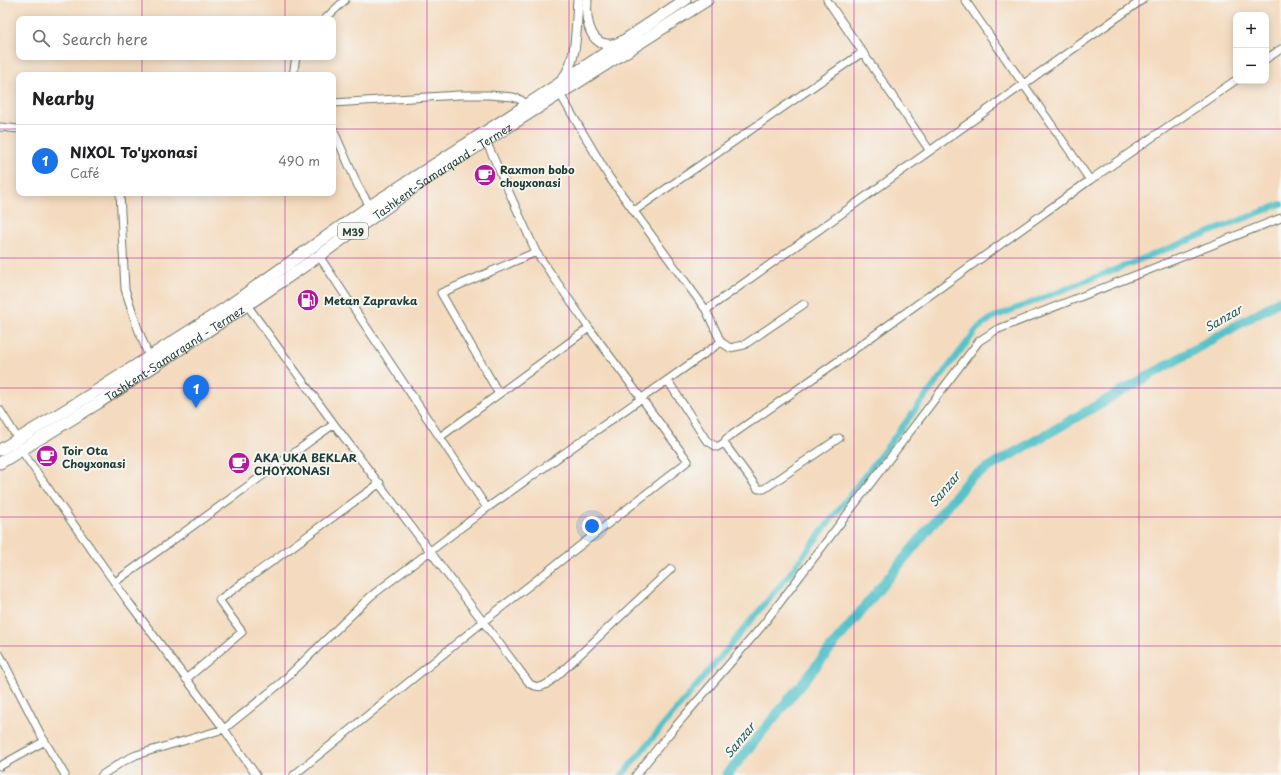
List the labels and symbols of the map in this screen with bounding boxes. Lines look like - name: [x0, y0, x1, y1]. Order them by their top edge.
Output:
- street label: Tashkent-Samarqand - Termez: [369, 118, 515, 223]
- place label: Raxmon bobo choyxonasi: [500, 161, 575, 191]
- cafe icon: Raxmon bobo choyxonasi: [472, 162, 498, 188]
- road number: M39: [338, 223, 368, 239]
- fuel station icon: Metan Zapravka: [295, 287, 321, 313]
- place label: Metan Zapravka: [324, 292, 418, 309]
- water label: Sanzar: [1201, 299, 1247, 336]
- street label: Tashkent-Samarqand - Termez: [101, 301, 247, 405]
- pin: 1: [183, 375, 209, 408]
- place label: Toir Ota Choyxonasi: [62, 442, 125, 472]
- cafe icon: Toir Ota Choyxonasi: [34, 443, 60, 469]
- place label: AKA UKA BEKLAR CHOYXONASI: [254, 449, 357, 479]
- cafe icon: AKA UKA BEKLAR CHOYXONASI: [226, 450, 252, 476]
- water label: Sanzar: [924, 466, 965, 511]
- your location: [582, 516, 602, 536]
- water label: Sanzar: [719, 717, 760, 762]

